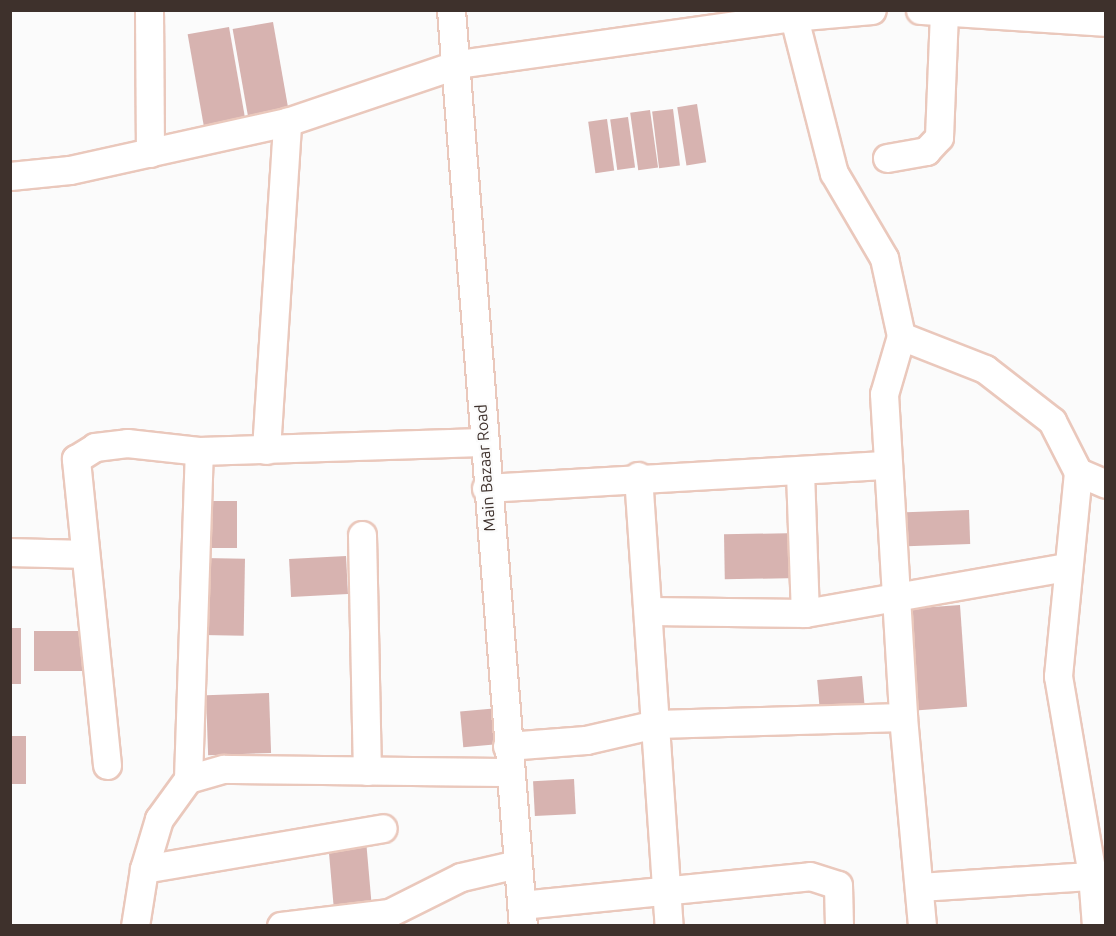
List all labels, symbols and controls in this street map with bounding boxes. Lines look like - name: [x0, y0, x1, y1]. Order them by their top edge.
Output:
- street label: Main Bazaar Road: [471, 404, 499, 532]

